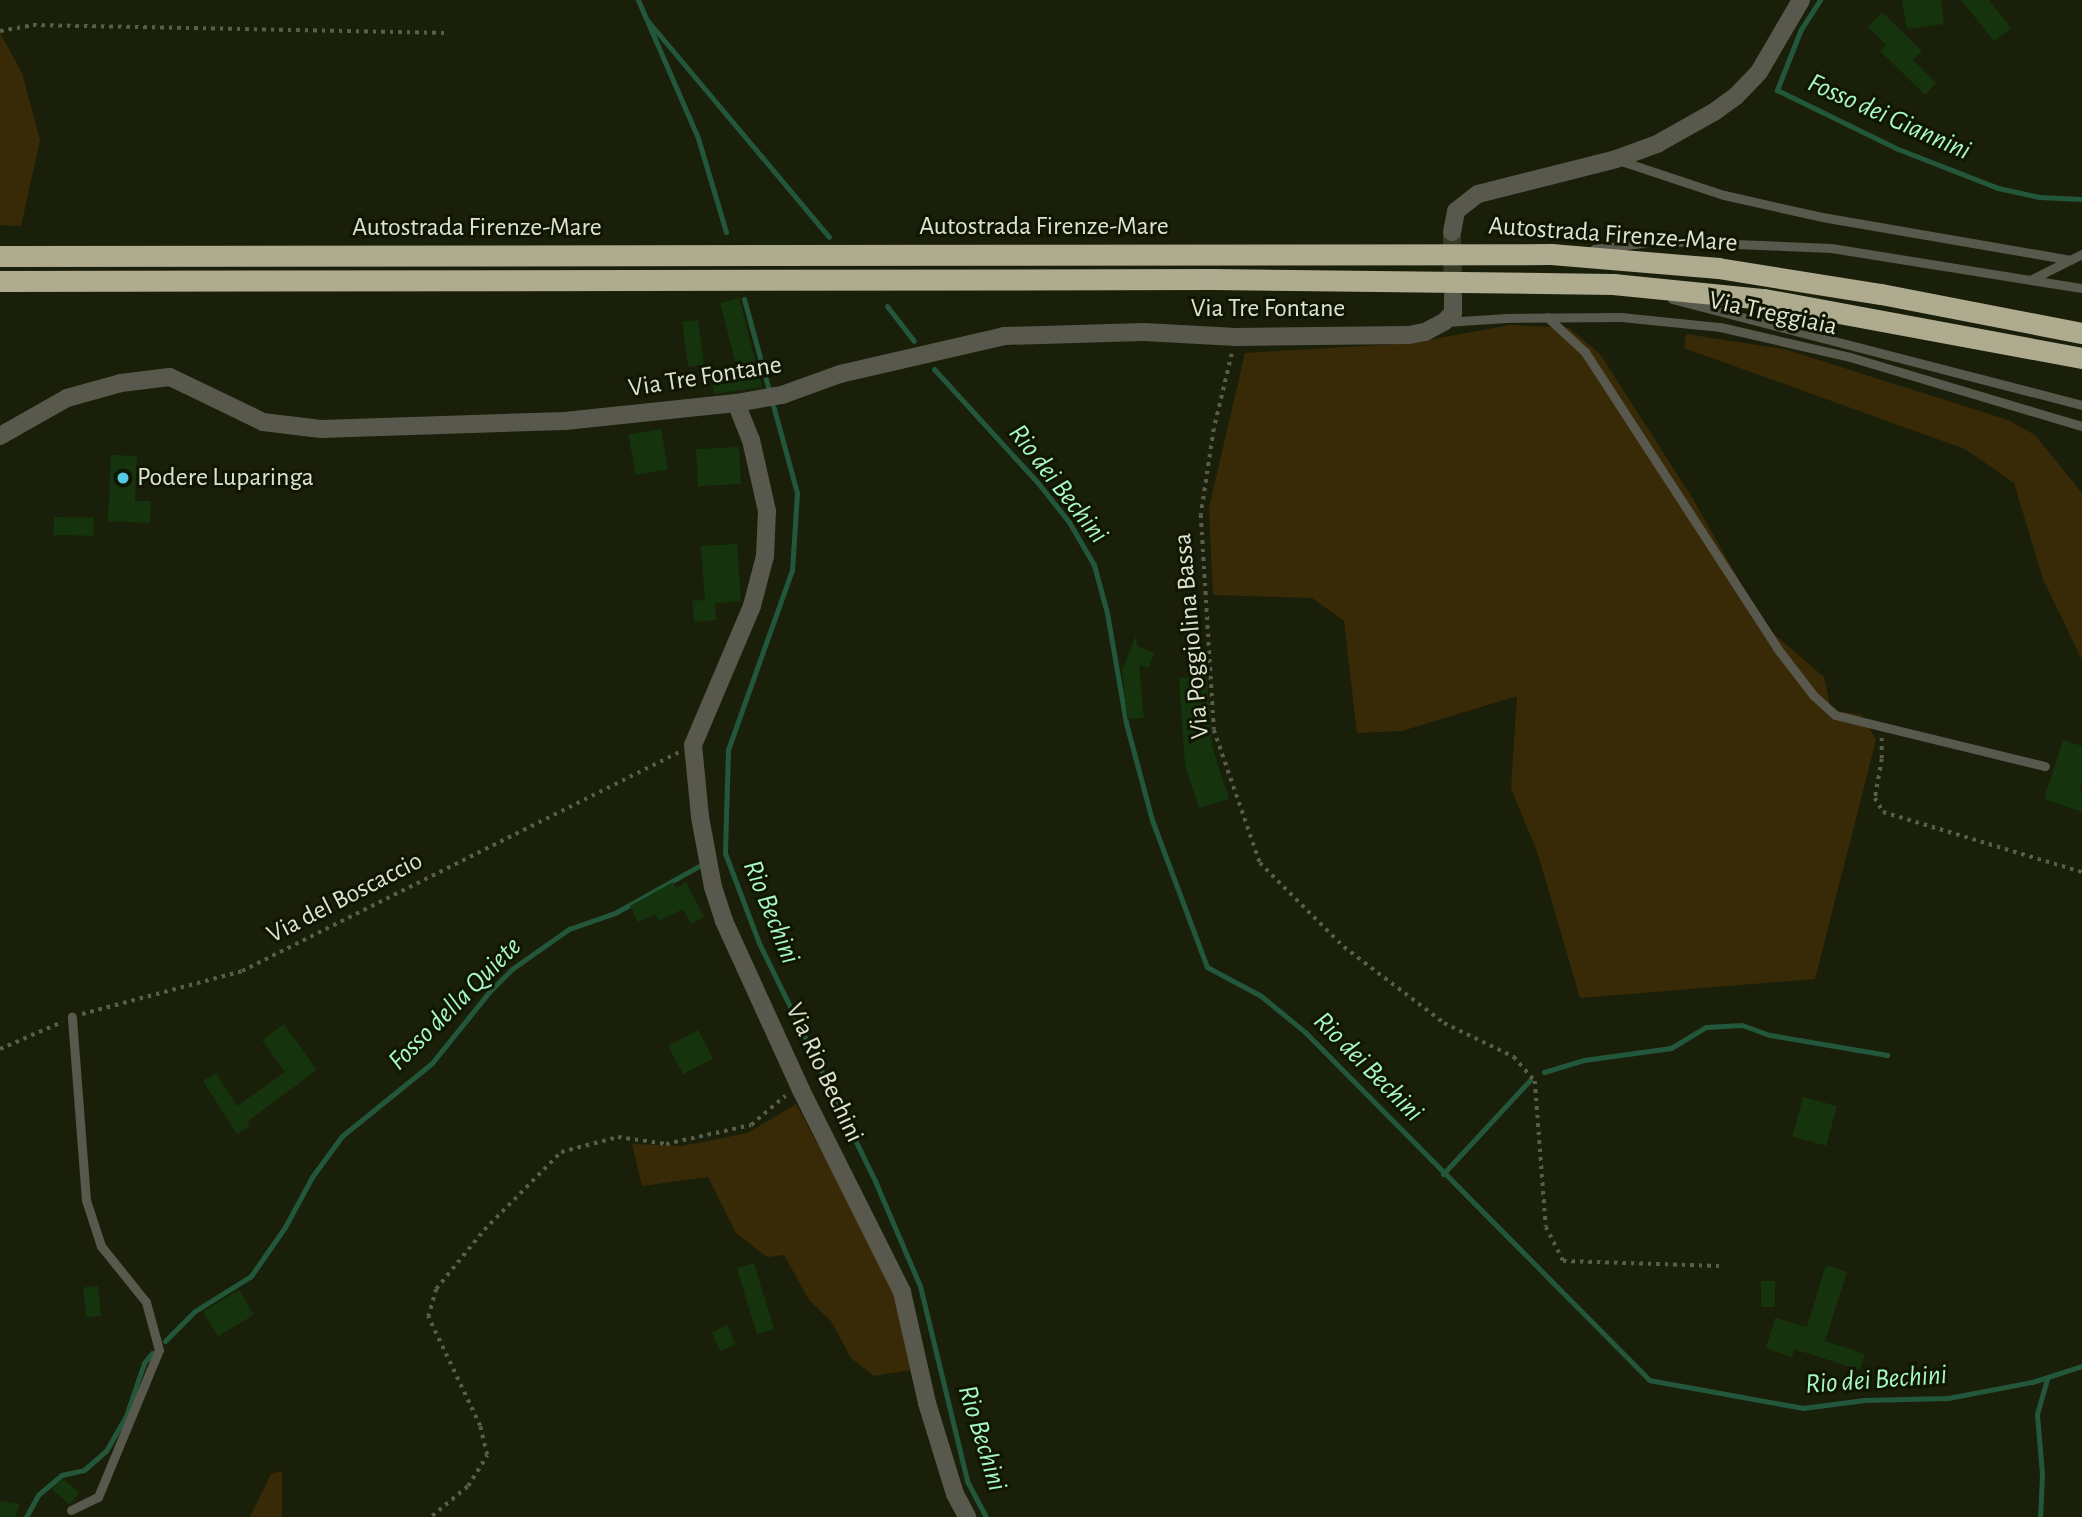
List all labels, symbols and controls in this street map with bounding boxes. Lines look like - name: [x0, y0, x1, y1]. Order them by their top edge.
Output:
- water label: Fosso dei Giannini: [1802, 66, 1976, 168]
- street label: Autostrada Firenze-Mare: [919, 211, 1169, 243]
- street label: Autostrada Firenze-Mare: [1487, 211, 1739, 259]
- street label: Autostrada Firenze-Mare: [352, 212, 602, 244]
- street label: Via Treggiaia: [1706, 285, 1840, 343]
- street label: Via Tre Fontane: [1191, 293, 1345, 325]
- street label: Via Tre Fontane: [626, 349, 784, 405]
- water label: Rio dei Bechini: [1001, 418, 1115, 550]
- place label: Podere Luparinga: [137, 462, 314, 494]
- marker: Podere Luparinga: [115, 470, 131, 486]
- street label: Via Poggiolina Bassa: [1167, 532, 1217, 740]
- street label: Via del Boscaccio: [262, 845, 428, 951]
- water label: Rio Bechini: [735, 855, 807, 969]
- water label: Fosso della Quiete: [381, 930, 529, 1078]
- street label: Via Rio Bechini: [778, 998, 870, 1148]
- water label: Rio dei Bechini: [1306, 1005, 1430, 1129]
- water label: Rio dei Bechini: [1804, 1358, 1948, 1402]
- water label: Rio Bechini: [950, 1381, 1014, 1495]

